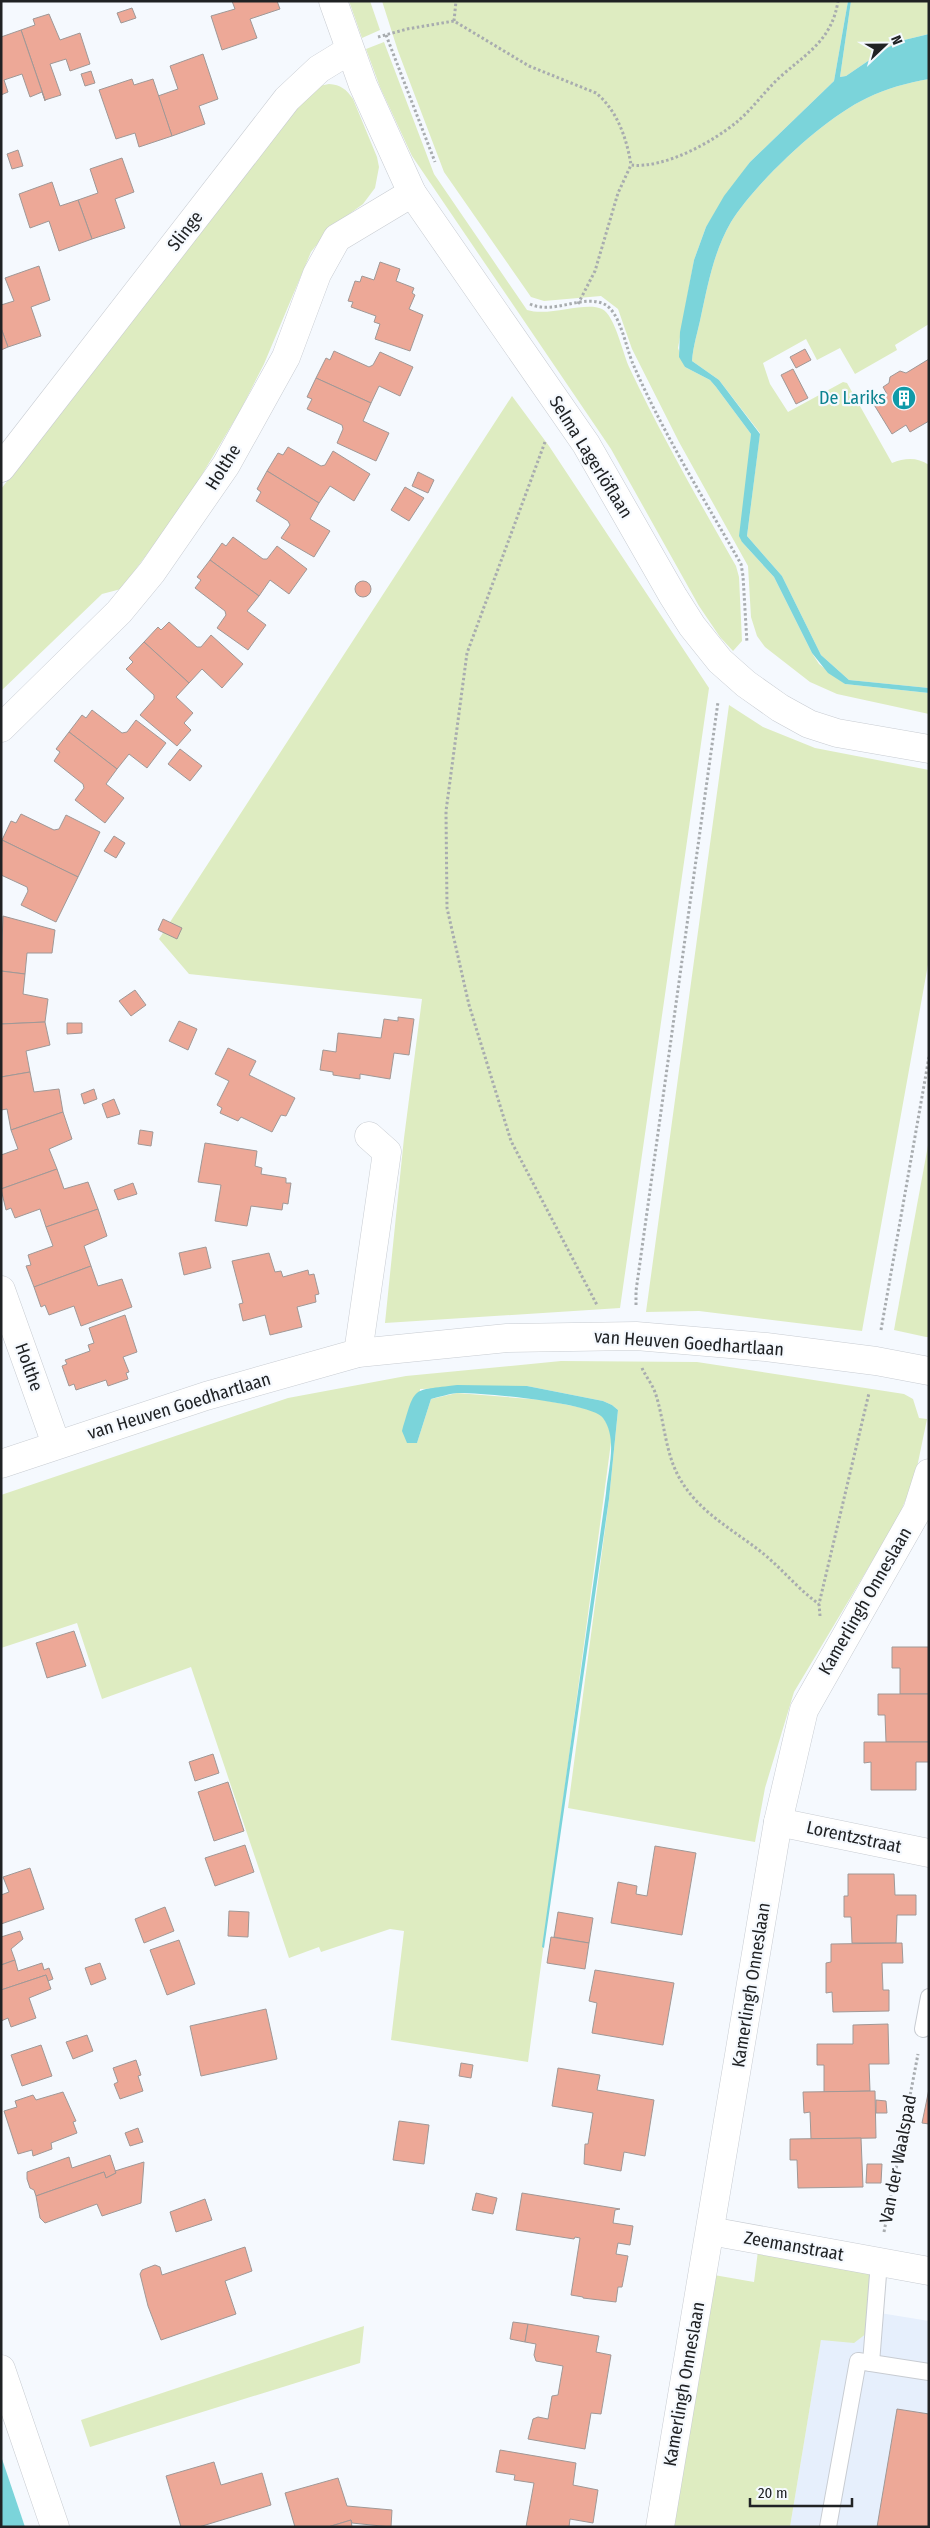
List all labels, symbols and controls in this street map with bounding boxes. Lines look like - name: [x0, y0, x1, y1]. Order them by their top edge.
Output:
- north arrow: [860, 20, 910, 70]
- text: N: [887, 33, 906, 47]
- street label: Slinge: [163, 207, 208, 255]
- building icon: De Lariks: [891, 385, 917, 411]
- place label: De Lariks: [819, 387, 886, 409]
- street label: Selma Lagerlöflaan: [545, 392, 637, 522]
- street label: Holthe: [201, 440, 245, 494]
- street label: van Heuven Goedhartlaan: [593, 1325, 785, 1361]
- street label: Holthe: [10, 1340, 48, 1394]
- street label: van Heuven Goedhartlaan: [85, 1368, 273, 1444]
- street label: Kamerlingh Onneslaan: [814, 1523, 916, 1679]
- street label: Lorentzstraat: [804, 1816, 904, 1858]
- street label: Kamerlingh Onneslaan: [727, 1901, 775, 2069]
- street label: Van der Waalspad: [875, 2093, 921, 2225]
- street label: Zeemanstraat: [742, 2226, 846, 2266]
- street label: Kamerlingh Onneslaan: [659, 2300, 709, 2468]
- scale bar: [750, 2476, 852, 2508]
- text: 20 m: [758, 2484, 788, 2502]

